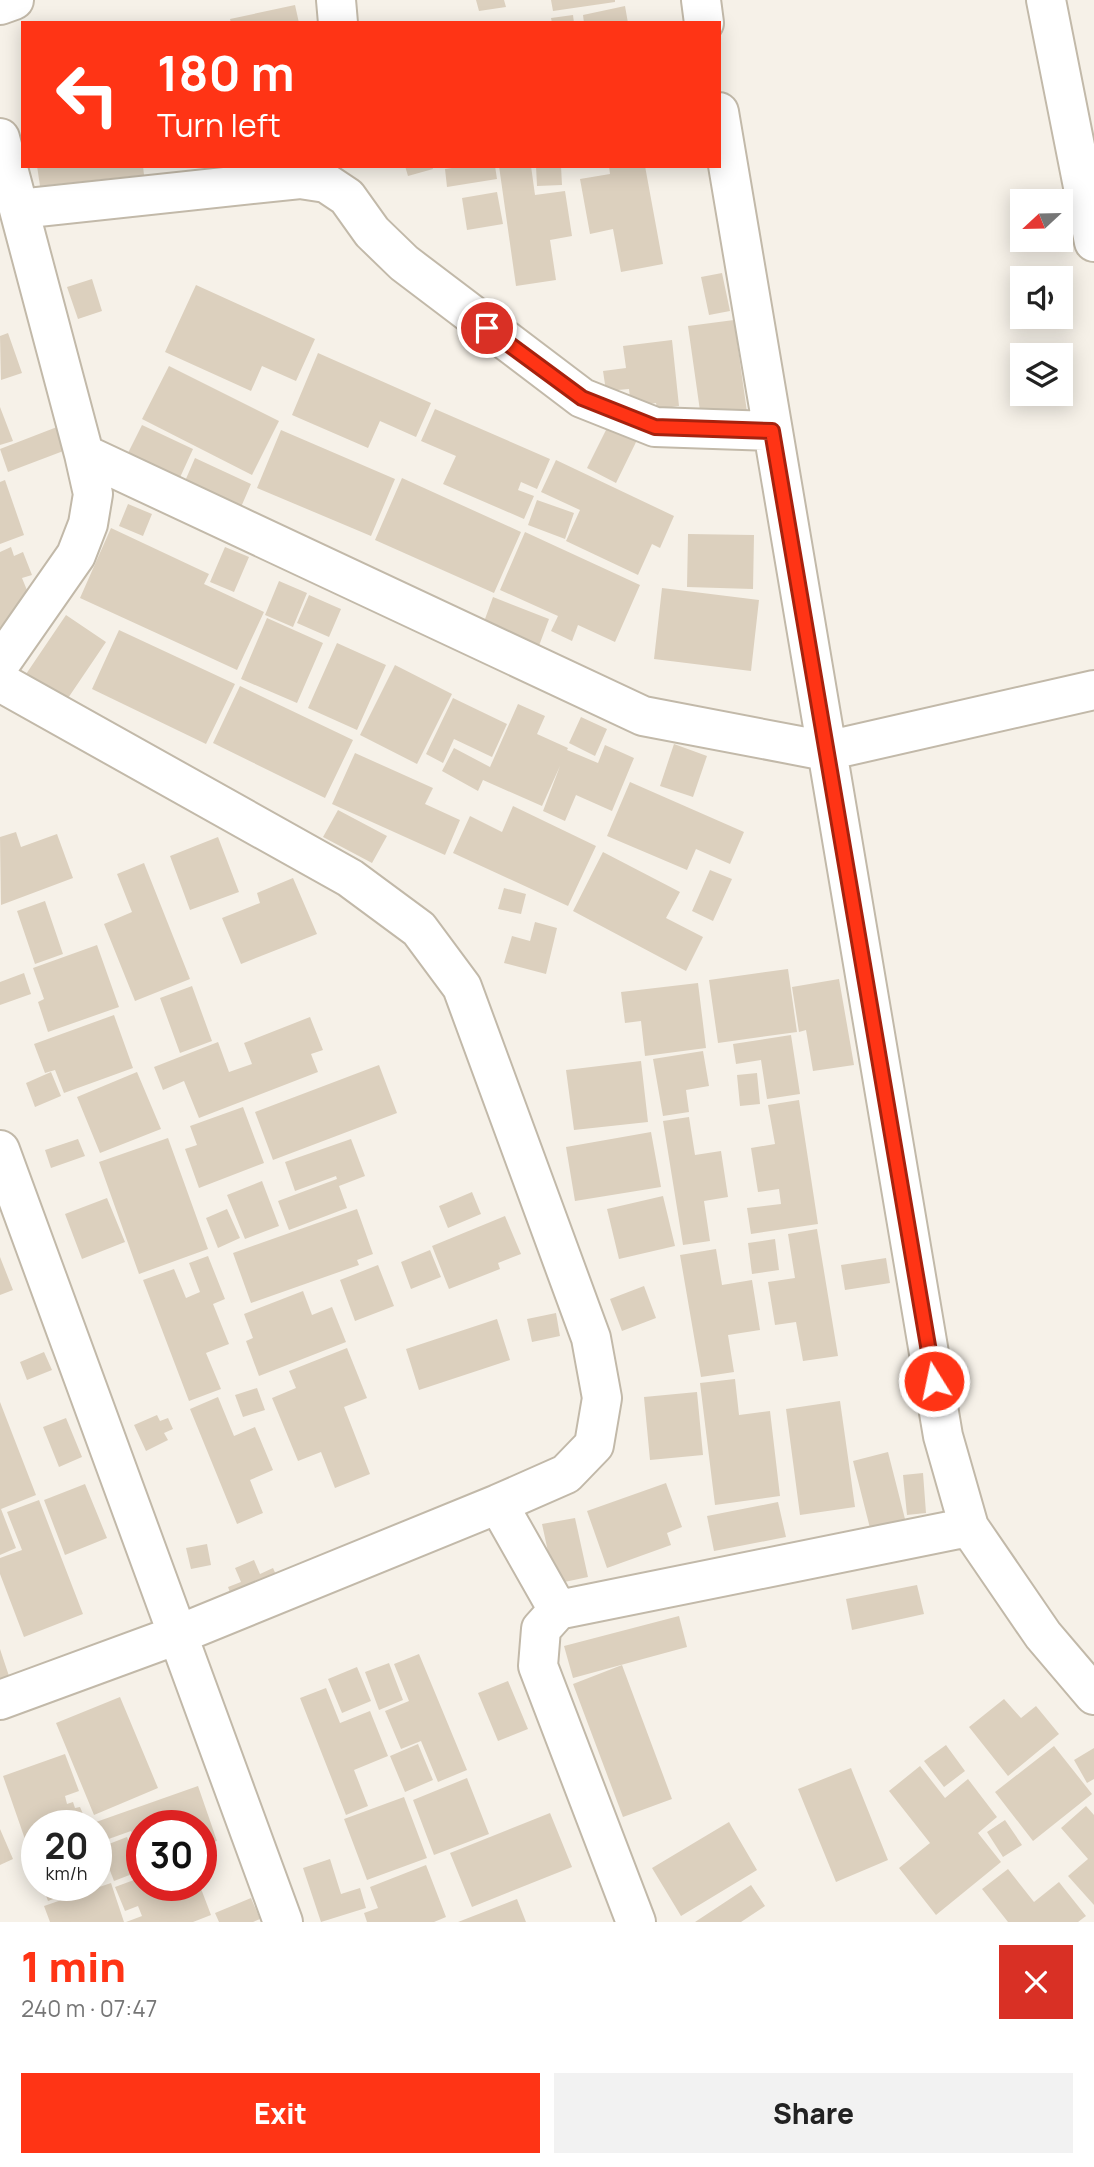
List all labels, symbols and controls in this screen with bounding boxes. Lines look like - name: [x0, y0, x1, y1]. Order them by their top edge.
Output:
- text: 180 m: [157, 39, 295, 106]
- icon: left: [42, 49, 133, 140]
- text: Turn left: [157, 103, 281, 147]
- north arrow: [1010, 189, 1073, 252]
- map controls: [1010, 189, 1073, 406]
- button: sound: [1010, 266, 1073, 329]
- pin: [457, 298, 517, 358]
- icon: arrive: [468, 309, 506, 347]
- button: layers: [1010, 343, 1073, 406]
- position arrow: [897, 1344, 971, 1418]
- speed limit sign: 30: [126, 1810, 217, 1901]
- text: 20: [45, 1822, 88, 1870]
- text: km/h: [46, 1861, 87, 1885]
- text: 1 min: [21, 1937, 126, 1995]
- button: close: [999, 1945, 1073, 2019]
- text: 240 m · 07:47: [21, 1992, 157, 2024]
- button: Exit: [21, 2073, 540, 2153]
- button: Share: [554, 2073, 1073, 2153]

